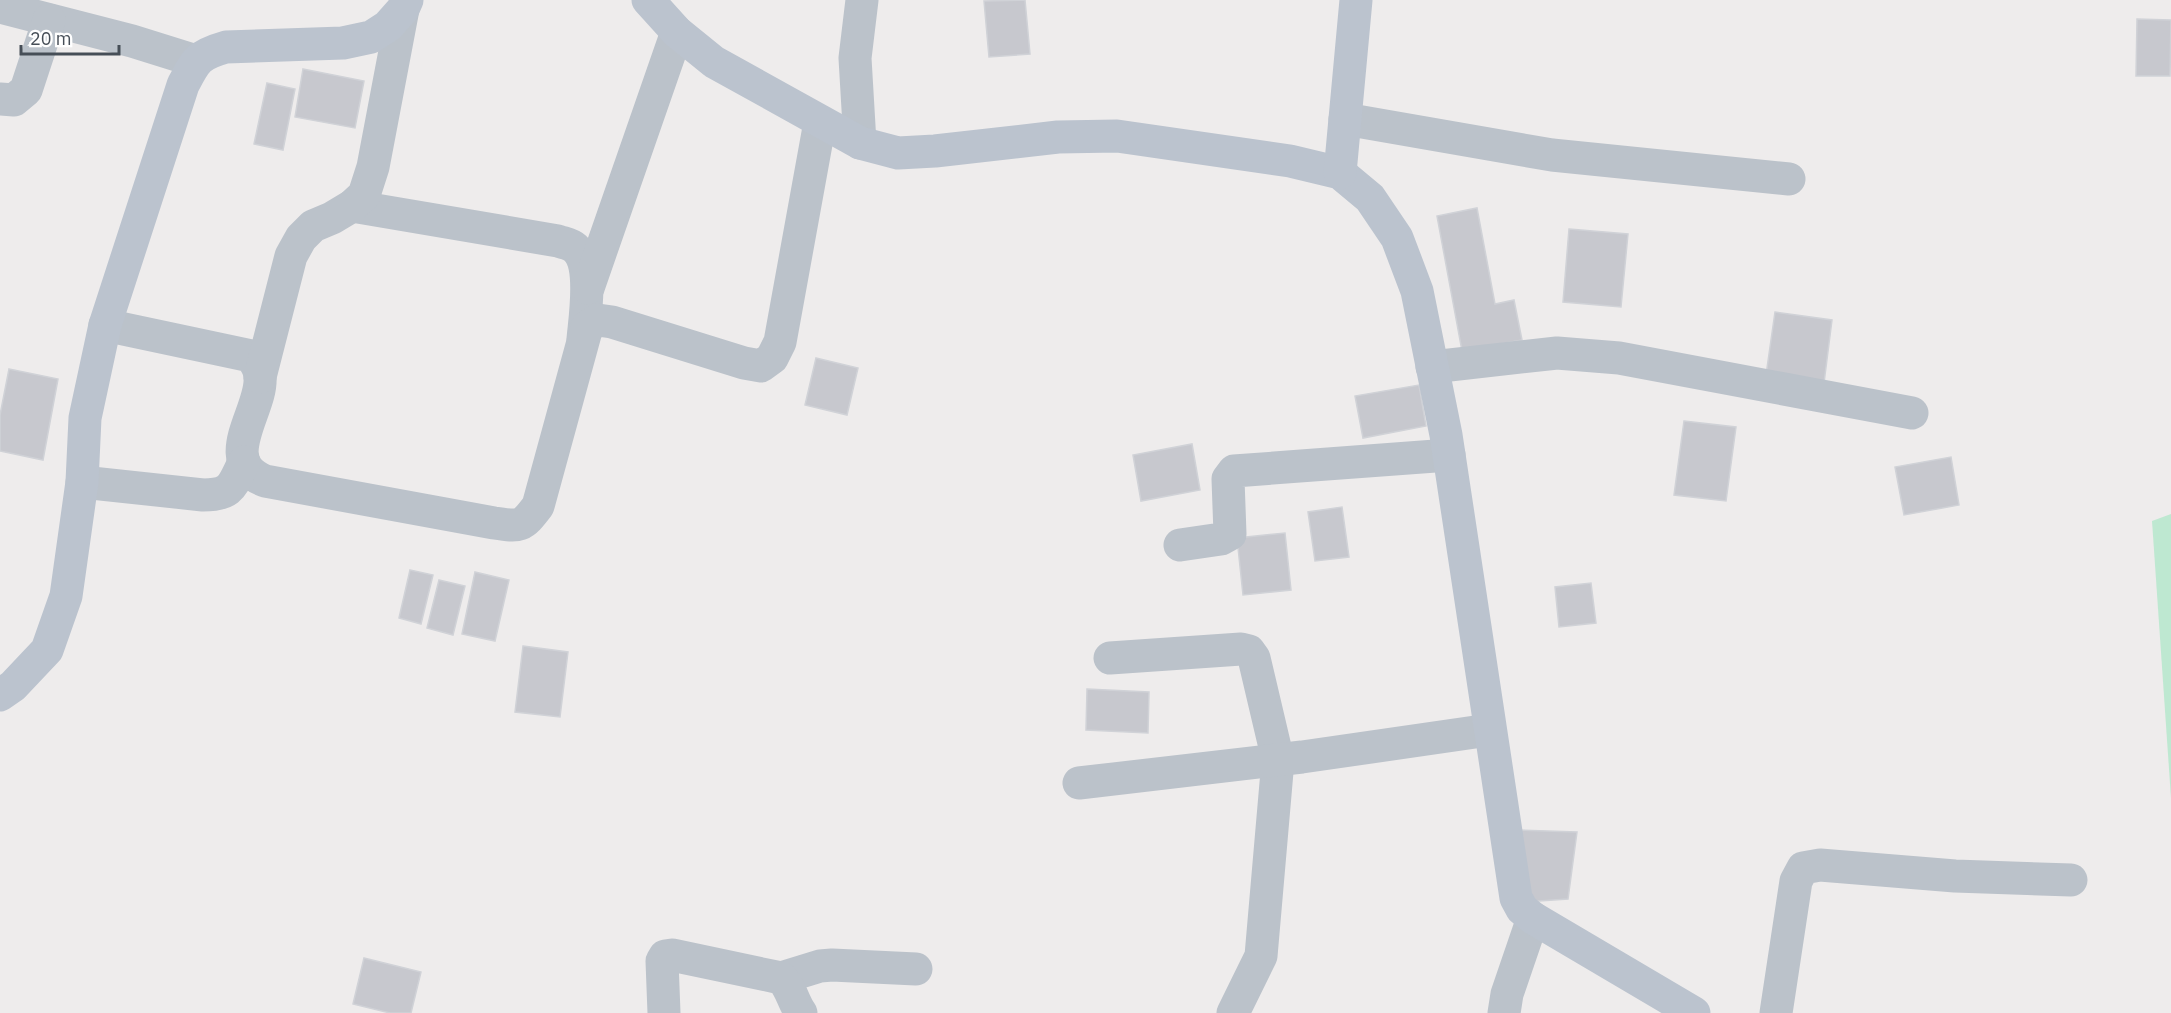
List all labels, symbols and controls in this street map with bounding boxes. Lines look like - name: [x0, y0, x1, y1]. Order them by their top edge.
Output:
- scale bar: [21, 18, 118, 56]
- text: 20 m: [30, 27, 72, 50]

